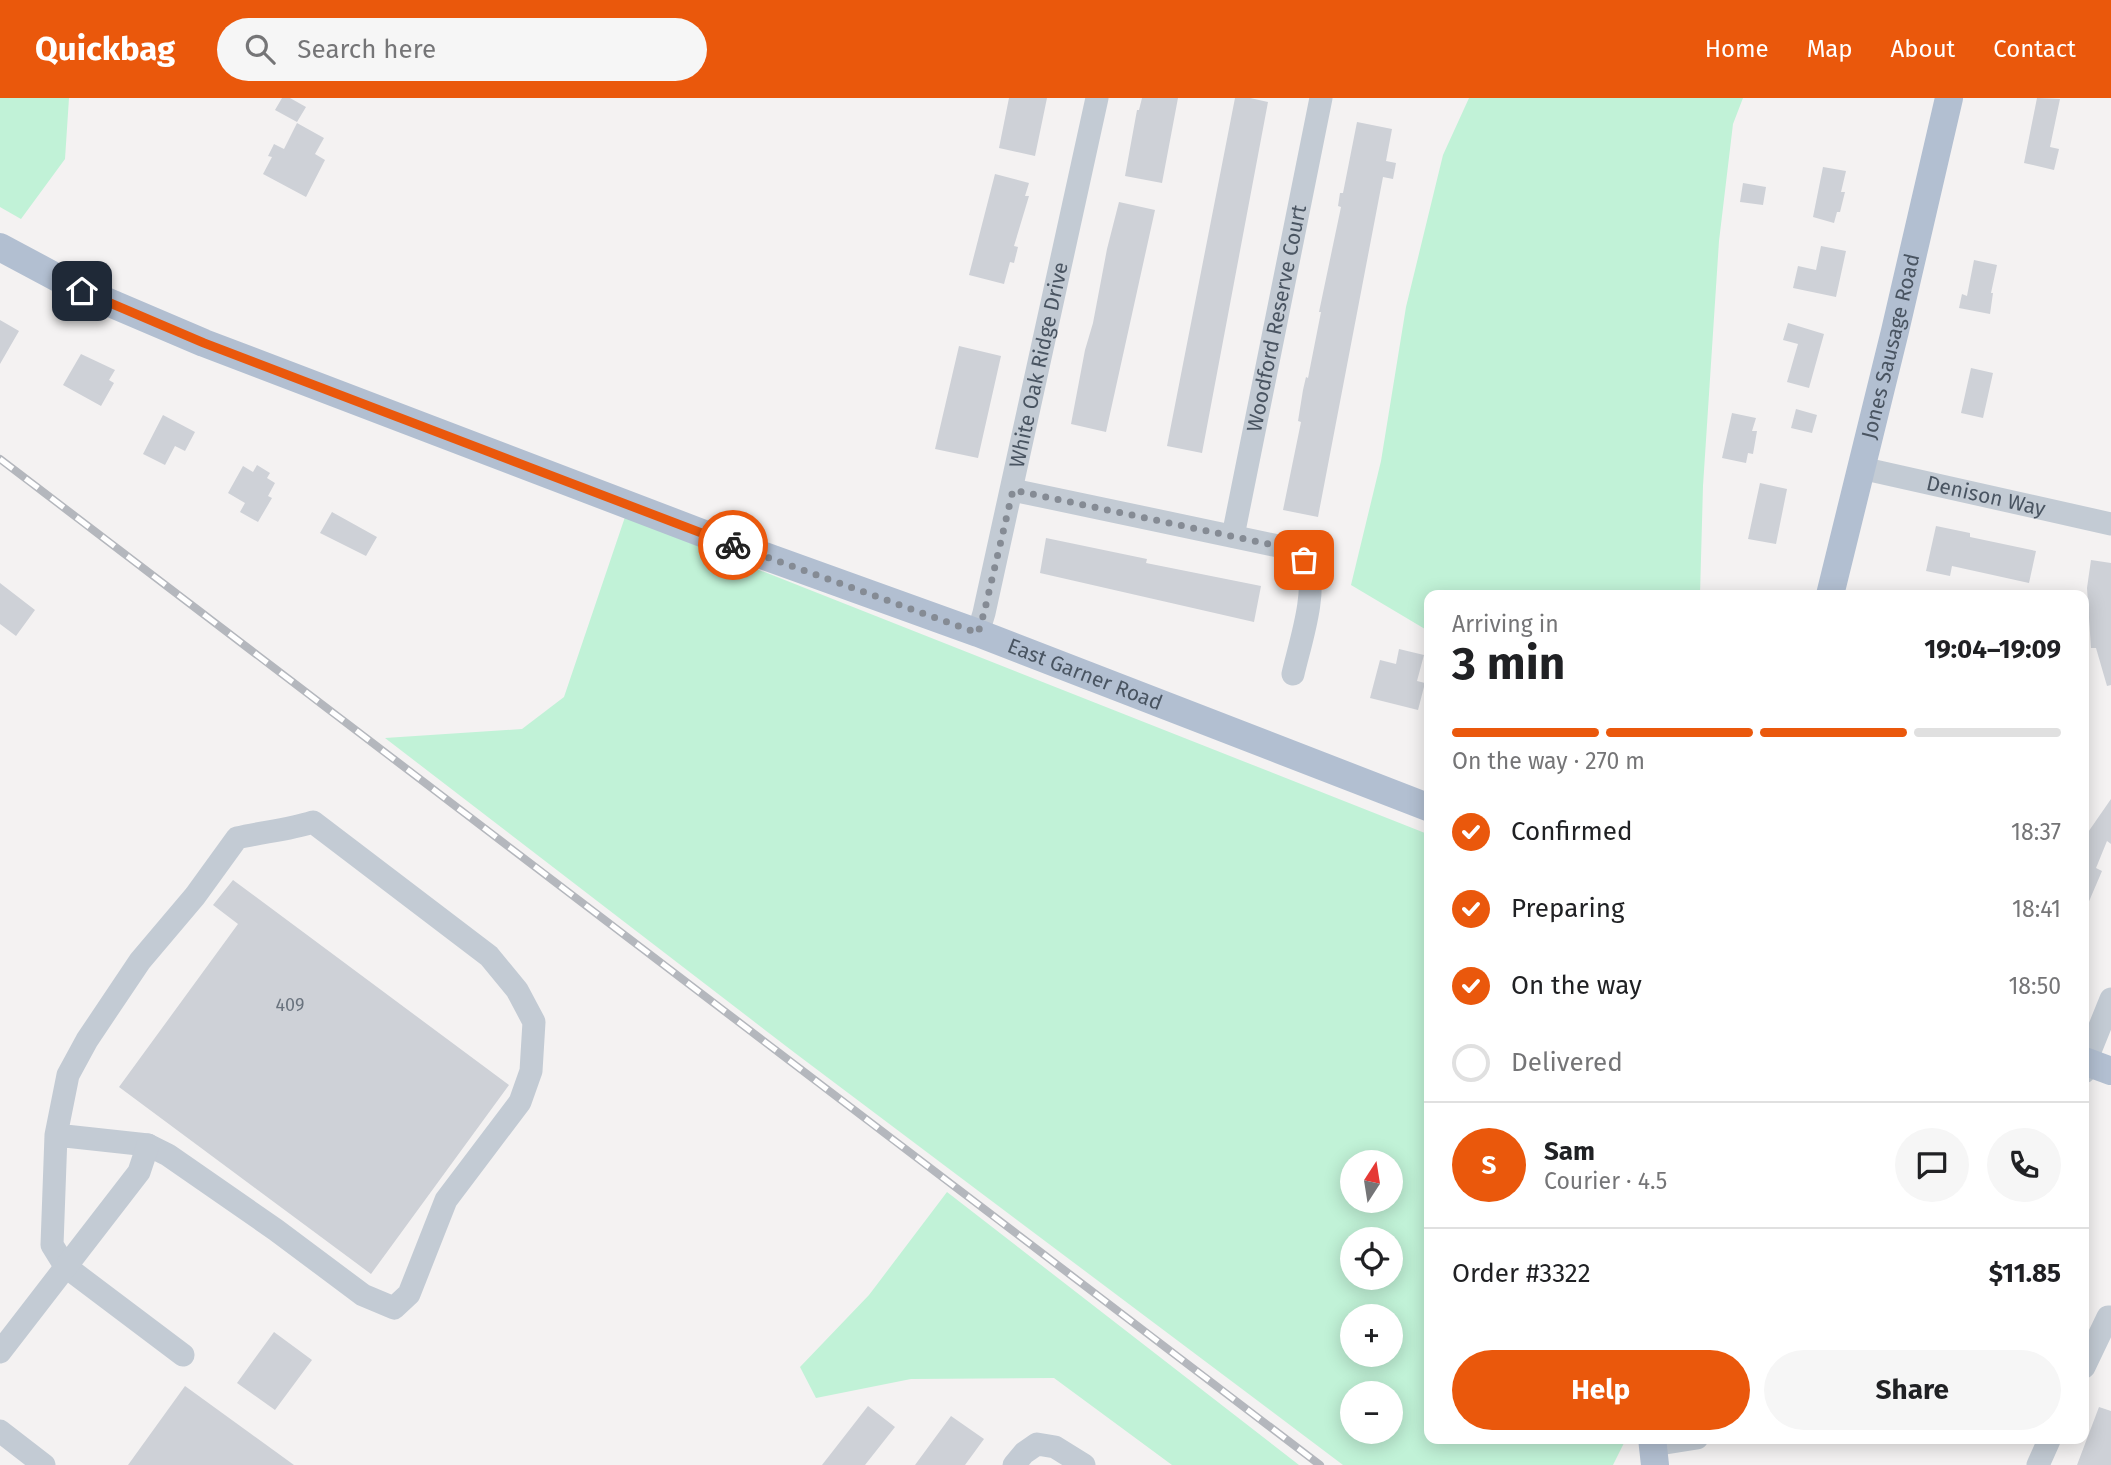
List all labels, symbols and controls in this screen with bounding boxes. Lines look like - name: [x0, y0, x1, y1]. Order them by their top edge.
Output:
- search box: [217, 18, 707, 81]
- text: Quickbag: [35, 29, 175, 69]
- icon: search: [241, 30, 279, 68]
- text: Search here: [297, 34, 436, 65]
- text: Home: [1705, 35, 1769, 63]
- text: Map: [1807, 35, 1853, 63]
- text: About: [1891, 35, 1955, 63]
- text: Contact: [1993, 35, 2076, 63]
- street label: Woodford Reserve Court: [1241, 202, 1312, 434]
- street label: Jones Sausage Road: [1856, 251, 1926, 442]
- street label: White Oak Ridge Drive: [1004, 260, 1074, 470]
- pin: [52, 261, 112, 321]
- icon: home: [63, 272, 101, 310]
- street label: Denison Way: [1924, 470, 2049, 522]
- courier: [698, 510, 768, 580]
- icon: bike: [714, 526, 752, 564]
- pin: [1274, 530, 1334, 590]
- icon: bag: [1285, 541, 1323, 579]
- text: Arriving in: [1452, 610, 1559, 638]
- street label: East Garner Road: [1004, 633, 1166, 716]
- text: 19:04–19:09: [1924, 634, 2061, 665]
- text: 3 min: [1452, 636, 1565, 691]
- text: On the way · 270 m: [1452, 747, 1645, 775]
- icon: check: [1452, 813, 1490, 851]
- text: Confirmed: [1511, 816, 1632, 847]
- text: 18:37: [2011, 818, 2061, 846]
- icon: check: [1452, 890, 1490, 928]
- text: Preparing: [1511, 893, 1624, 924]
- text: 18:41: [2012, 895, 2061, 923]
- icon: check: [1452, 967, 1490, 1005]
- text: On the way: [1511, 970, 1642, 1001]
- text: 18:50: [2008, 972, 2061, 1000]
- house number: 409: [276, 994, 304, 1016]
- text: Delivered: [1511, 1047, 1623, 1078]
- button: chat: [1895, 1128, 1969, 1202]
- button: phone: [1987, 1128, 2061, 1202]
- text: Sam: [1544, 1136, 1595, 1167]
- north arrow: [1340, 1150, 1404, 1213]
- map controls: [1340, 1150, 1403, 1444]
- text: S: [1482, 1150, 1496, 1181]
- text: Courier · 4.5: [1544, 1167, 1667, 1195]
- button: locate: [1340, 1227, 1403, 1290]
- text: Order #3322: [1452, 1258, 1591, 1289]
- text: $11.85: [1989, 1258, 2061, 1289]
- button: +: [1340, 1304, 1403, 1367]
- button: Help: [1452, 1350, 1750, 1430]
- button: Share: [1764, 1350, 2061, 1430]
- button: −: [1340, 1381, 1403, 1444]

